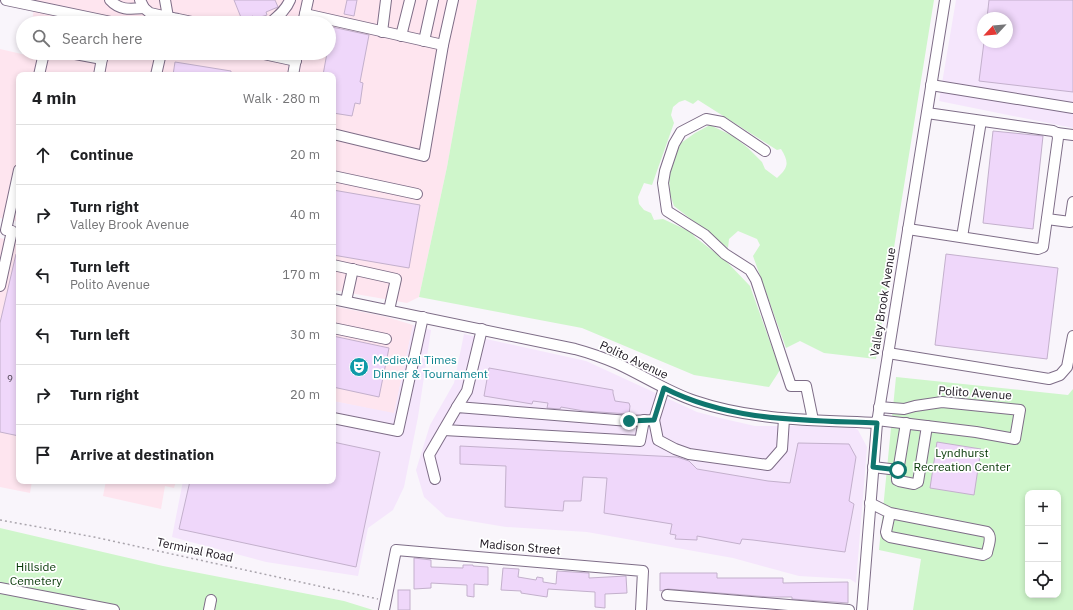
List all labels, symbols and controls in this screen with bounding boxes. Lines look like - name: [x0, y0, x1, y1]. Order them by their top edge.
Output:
- north arrow: [977, 12, 1013, 48]
- search box: [16, 16, 336, 60]
- icon: search: [30, 27, 52, 49]
- text: Search here: [62, 29, 142, 48]
- text: 4 min: [32, 87, 76, 109]
- text: Walk · 280 m: [243, 90, 320, 107]
- icon: ahead: [32, 144, 54, 166]
- text: Continue: [70, 145, 134, 164]
- text: 20 m: [290, 146, 320, 163]
- text: Turn right: [70, 197, 139, 216]
- icon: right: [32, 204, 54, 226]
- text: 40 m: [290, 206, 320, 223]
- text: Valley Brook Avenue: [70, 216, 189, 233]
- street label: Valley Brook Avenue: [866, 246, 899, 357]
- text: Turn left: [70, 257, 130, 276]
- icon: left: [32, 264, 54, 286]
- text: 170 m: [282, 266, 320, 283]
- text: Polito Avenue: [70, 276, 150, 293]
- icon: left: [32, 324, 54, 346]
- text: Turn left: [70, 325, 130, 344]
- text: 30 m: [290, 326, 320, 343]
- street label: Polito Avenue: [598, 337, 671, 382]
- place label: Medieval Times Dinner & Tournament: [373, 352, 488, 381]
- theatre icon: Medieval Times Dinner & Tournament: [348, 356, 370, 378]
- house number: 9: [7, 372, 13, 385]
- street label: Polito Avenue: [938, 382, 1013, 403]
- icon: right: [32, 384, 54, 406]
- text: Turn right: [70, 385, 139, 404]
- text: 20 m: [290, 386, 320, 403]
- route end: [620, 412, 638, 430]
- icon: arrive: [32, 444, 54, 466]
- text: Arrive at destination: [70, 445, 214, 464]
- park label: Lyndhurst Recreation Center: [913, 445, 1011, 474]
- route start: [889, 461, 907, 479]
- map controls: [1025, 490, 1061, 598]
- button: +: [1025, 490, 1061, 526]
- button: −: [1025, 526, 1061, 562]
- street label: Terminal Road: [156, 534, 235, 565]
- street label: Madison Street: [479, 535, 561, 558]
- park label: Hillside Cemetery: [10, 559, 62, 588]
- button: locate: [1025, 562, 1061, 598]

